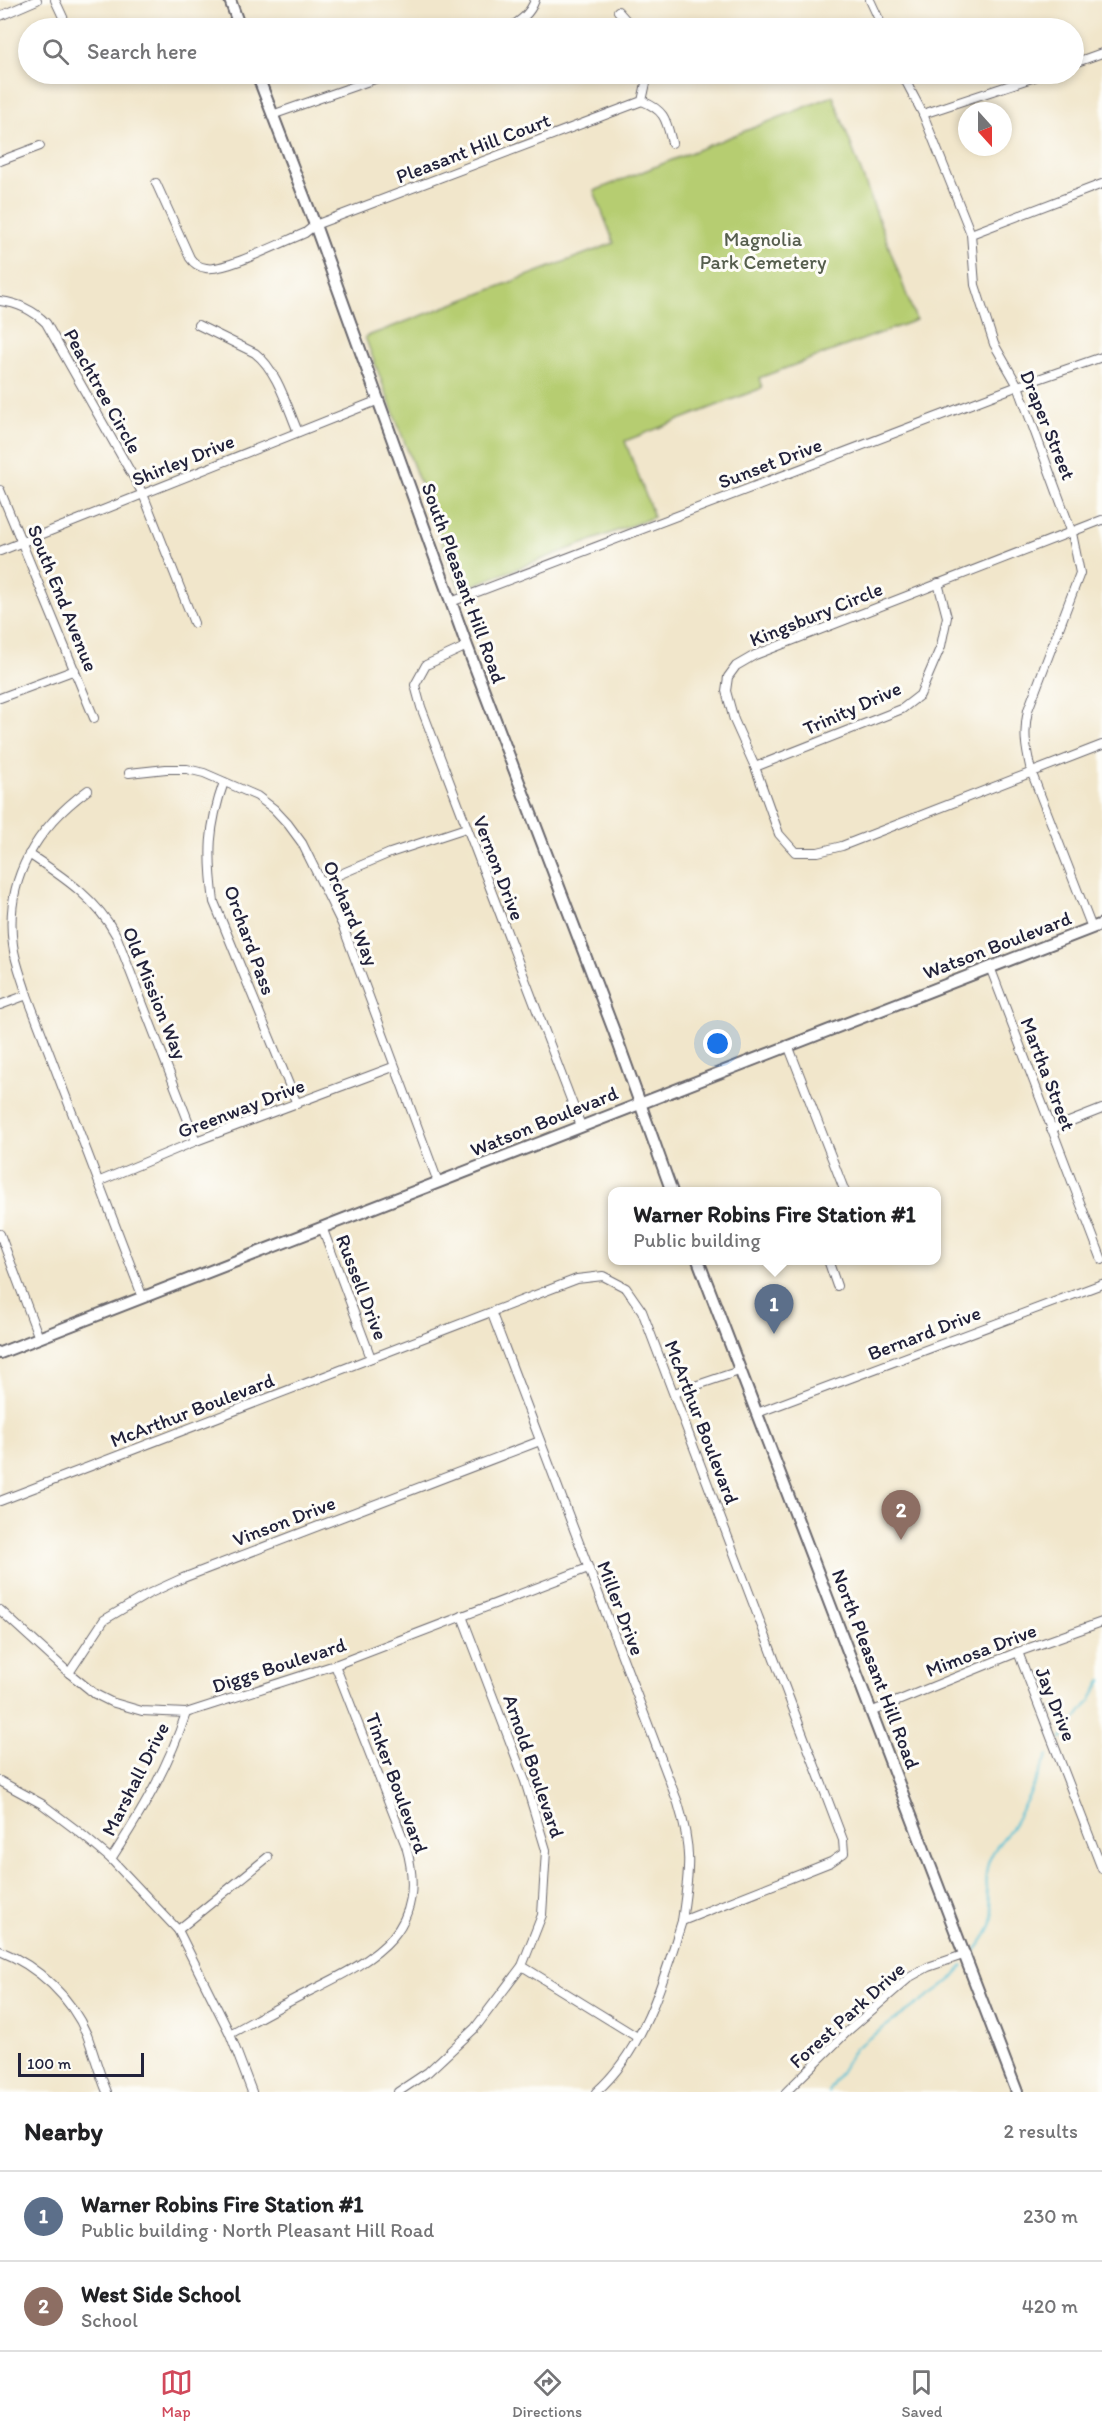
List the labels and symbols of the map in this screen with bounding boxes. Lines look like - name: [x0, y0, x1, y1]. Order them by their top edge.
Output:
- north arrow: [958, 102, 1012, 156]
- street label: Pleasant Hill Court: [392, 107, 554, 188]
- park label: Magnolia Park Cemetery: [700, 227, 827, 274]
- street label: Peachtree Circle: [59, 324, 147, 458]
- street label: Draper Street: [1015, 367, 1081, 483]
- street label: Shirley Drive: [128, 429, 238, 491]
- street label: Sunset Drive: [715, 432, 825, 494]
- street label: South Pleasant Hill Road: [417, 480, 511, 686]
- street label: South End Avenue: [23, 521, 103, 675]
- street label: Kingsbury Circle: [746, 576, 886, 652]
- street label: Trinity Drive: [799, 676, 905, 740]
- street label: Vernon Drive: [468, 812, 530, 924]
- street label: Orchard Way: [318, 857, 384, 970]
- street label: Orchard Pass: [219, 882, 281, 998]
- street label: Watson Boulevard: [919, 906, 1075, 984]
- street label: Old Mission Way: [117, 923, 193, 1063]
- street label: Martha Street: [1015, 1014, 1081, 1134]
- your location: [703, 1029, 732, 1058]
- street label: Greenway Drive: [174, 1073, 308, 1143]
- street label: Watson Boulevard: [467, 1080, 621, 1162]
- street label: Russell Drive: [331, 1231, 393, 1343]
- pin: 1: [754, 1284, 794, 1334]
- street label: Bernard Drive: [864, 1300, 984, 1366]
- street label: McArthur Boulevard: [660, 1337, 744, 1508]
- street label: McArthur Boulevard: [107, 1368, 278, 1452]
- street label: Vinson Drive: [229, 1490, 339, 1552]
- pin: 2: [882, 1490, 920, 1540]
- street label: Miller Drive: [592, 1557, 650, 1659]
- street label: North Pleasant Hill Road: [827, 1566, 925, 1772]
- street label: Mimosa Drive: [922, 1618, 1040, 1682]
- street label: Diggs Boulevard: [209, 1632, 349, 1698]
- street label: Jay Drive: [1030, 1663, 1082, 1745]
- street label: Arnold Boulevard: [498, 1691, 570, 1841]
- street label: Tinker Boulevard: [360, 1709, 434, 1857]
- street label: Marshall Drive: [96, 1718, 174, 1840]
- street label: Forest Park Drive: [784, 1957, 910, 2073]
- scale bar: [18, 2050, 144, 2078]

